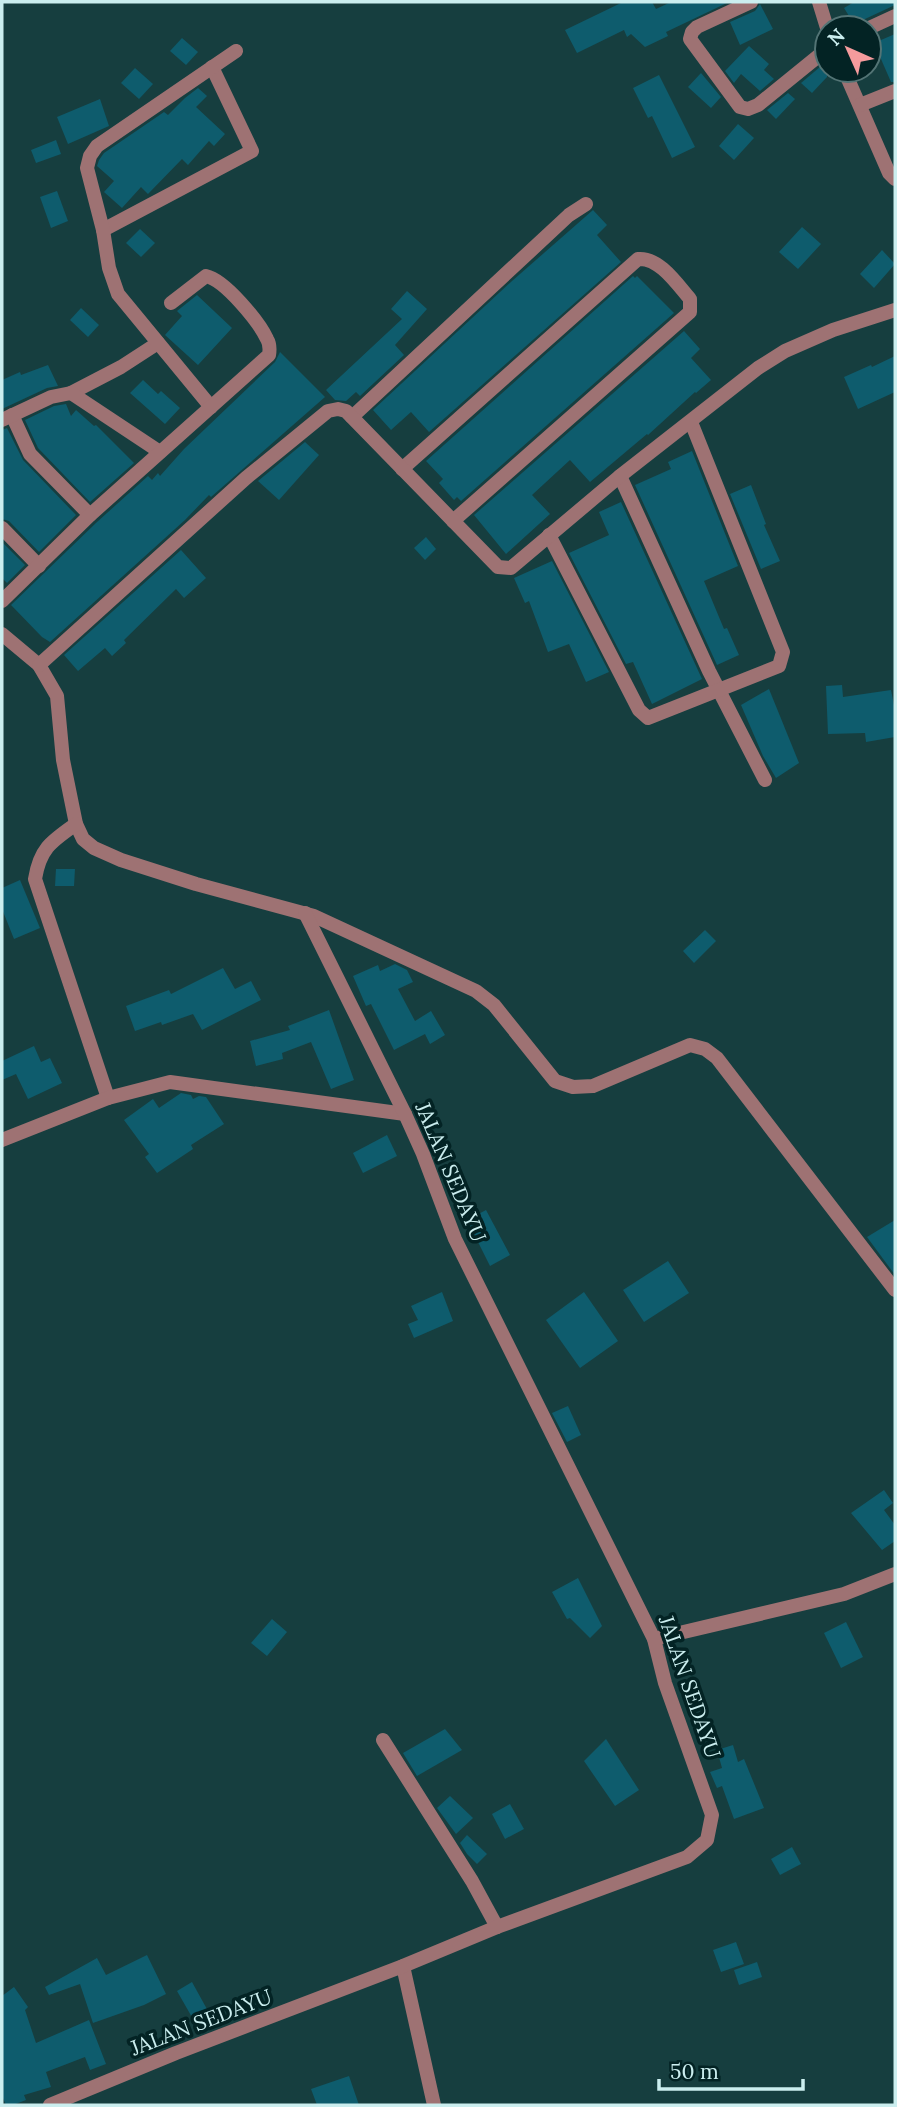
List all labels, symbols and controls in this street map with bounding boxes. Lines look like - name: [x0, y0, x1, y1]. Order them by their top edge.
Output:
- north arrow: [813, 14, 883, 84]
- text: N: [822, 23, 850, 51]
- street label: JALAN SEDAYU: [409, 1097, 493, 1246]
- street label: JALAN SEDAYU: [653, 1611, 727, 1762]
- street label: JALAN SEDAYU: [126, 1983, 276, 2062]
- scale bar: [659, 2048, 802, 2092]
- text: 50 m: [670, 2058, 719, 2085]

